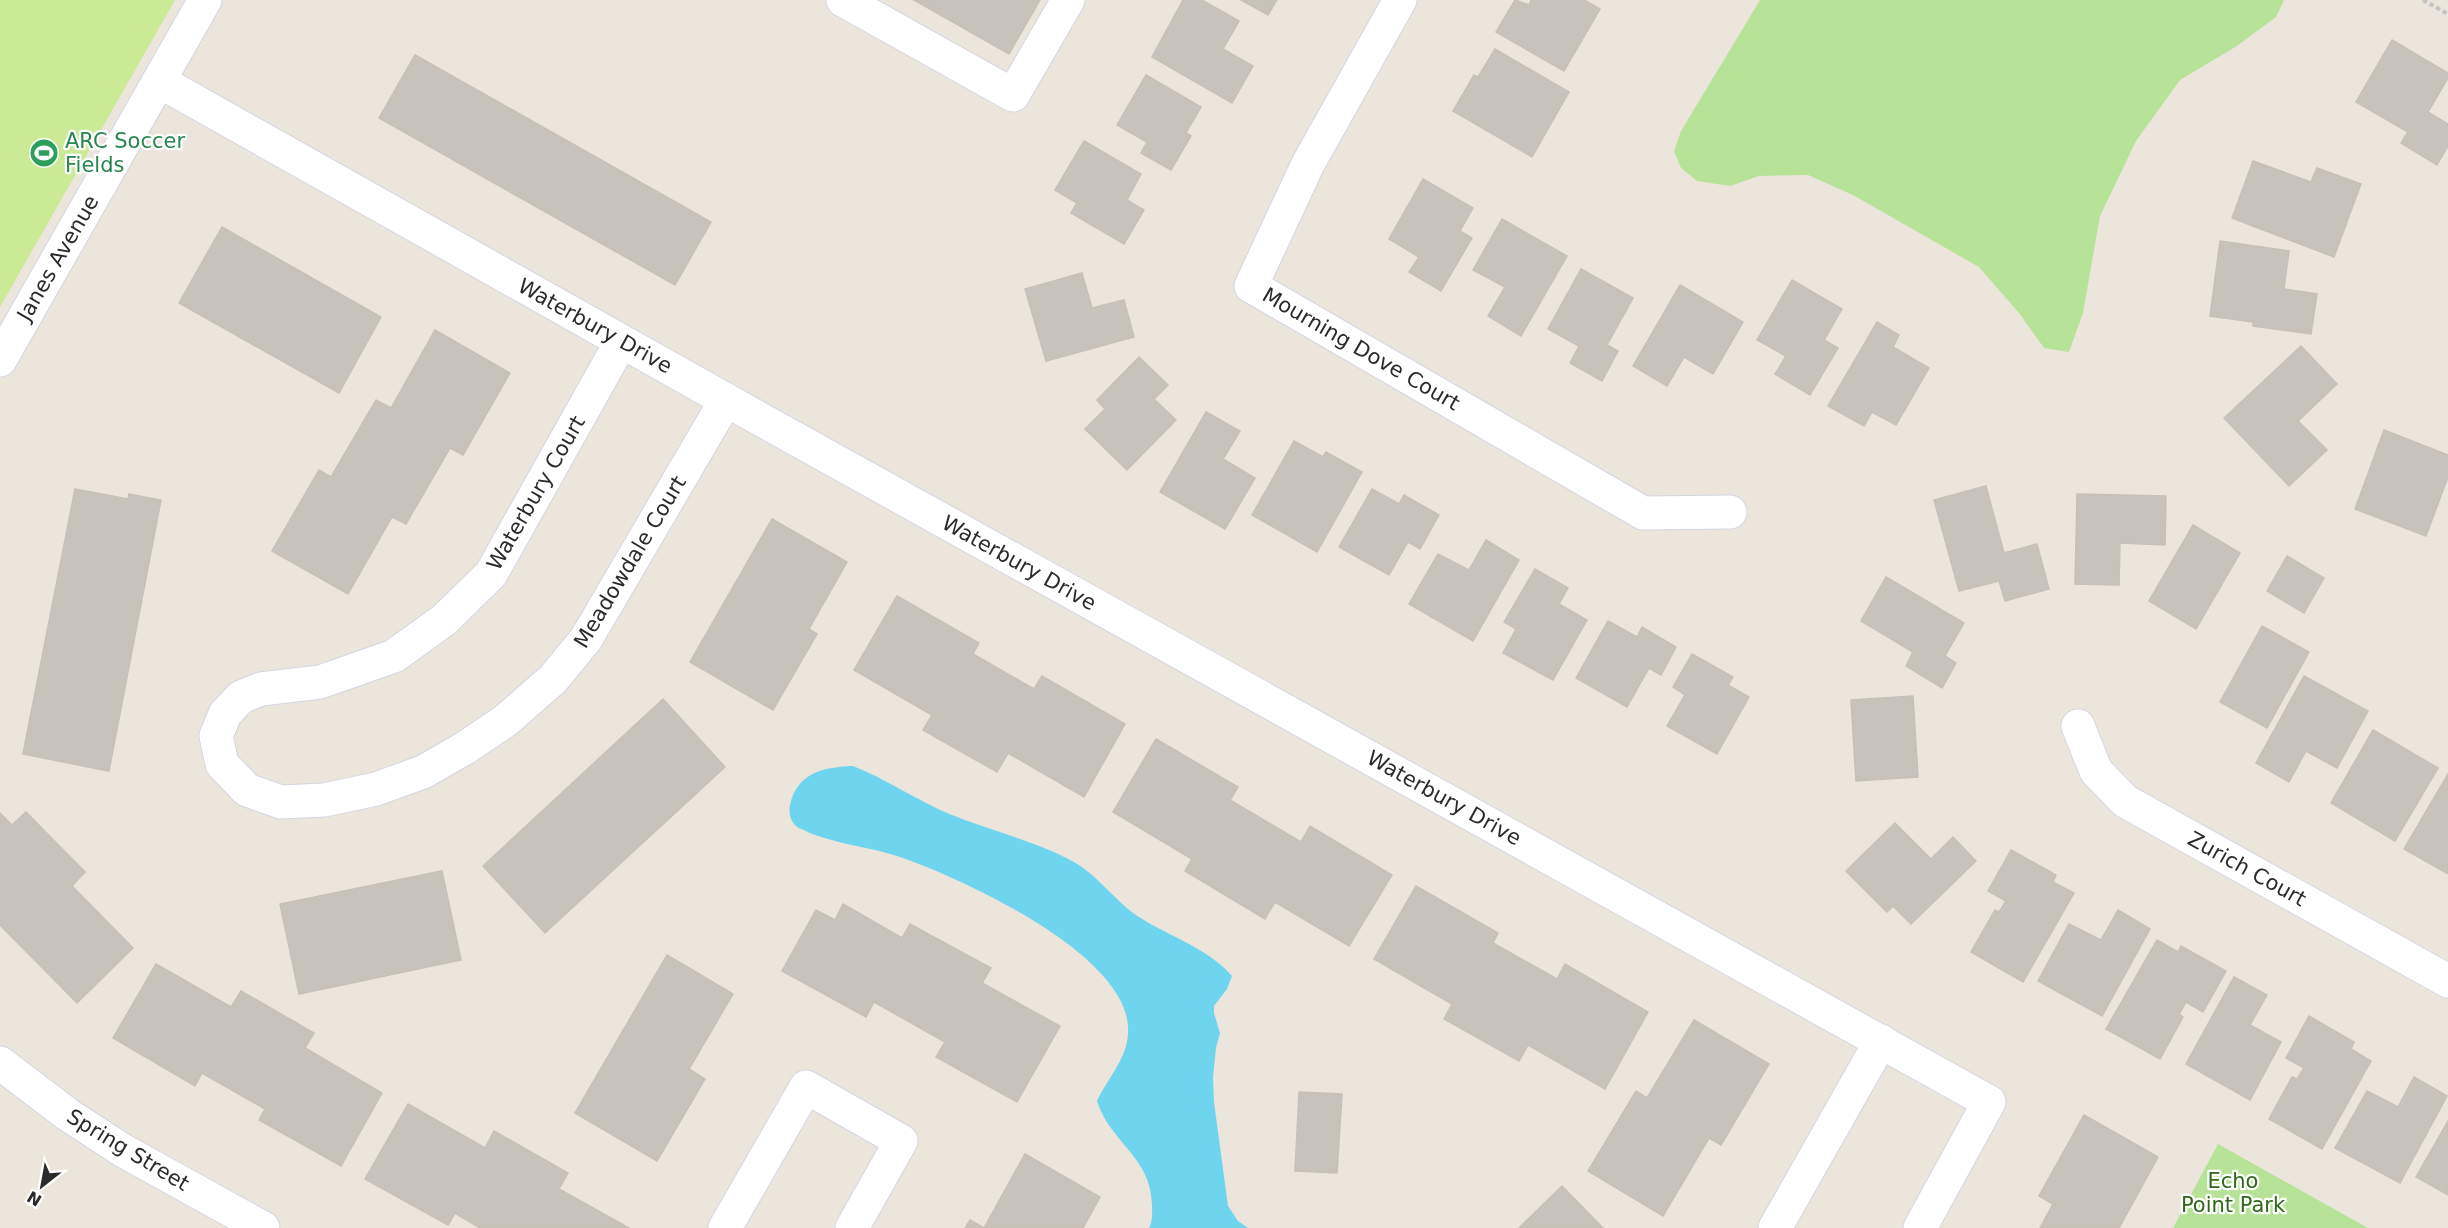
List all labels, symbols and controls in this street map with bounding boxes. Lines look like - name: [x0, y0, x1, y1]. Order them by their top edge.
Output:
- place label: ARC Soccer Fields: [65, 129, 185, 177]
- sports icon: ARC Soccer Fields: [28, 137, 60, 169]
- street label: Janes Avenue: [11, 191, 104, 327]
- street label: Waterbury Drive: [514, 274, 676, 378]
- street label: Mourning Dove Court: [1258, 283, 1464, 415]
- street label: Waterbury Court: [482, 412, 590, 574]
- street label: Meadowdale Court: [569, 472, 691, 652]
- street label: Waterbury Drive: [938, 511, 1100, 615]
- street label: Waterbury Drive: [1363, 746, 1525, 850]
- street label: Zurich Court: [2184, 827, 2310, 911]
- street label: Spring Street: [63, 1104, 193, 1196]
- north arrow: [12, 1156, 72, 1216]
- park label: Echo Point Park: [2181, 1169, 2286, 1217]
- text: N: [24, 1187, 45, 1210]

